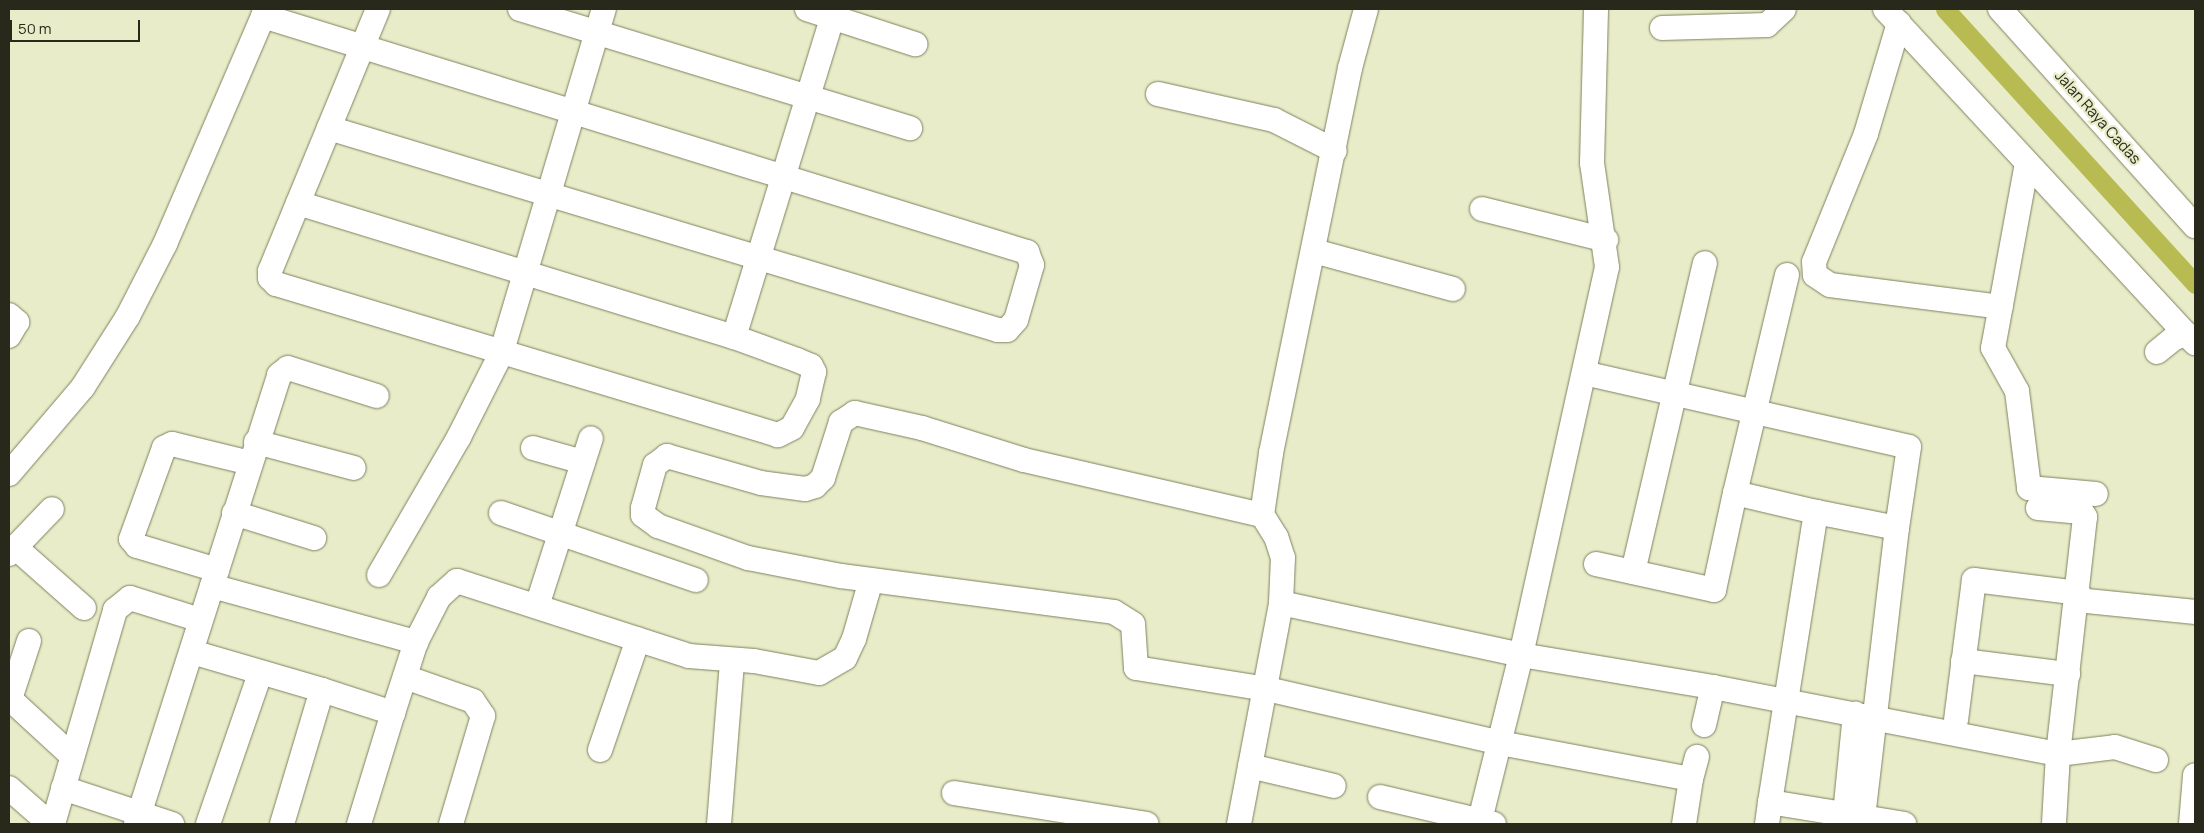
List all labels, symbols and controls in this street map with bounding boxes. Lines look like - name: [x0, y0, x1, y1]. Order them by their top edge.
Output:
- scale bar: [12, 10, 142, 42]
- text: 50 m: [18, 18, 52, 39]
- street label: Jalan Raya Cadas: [2051, 67, 2145, 167]

